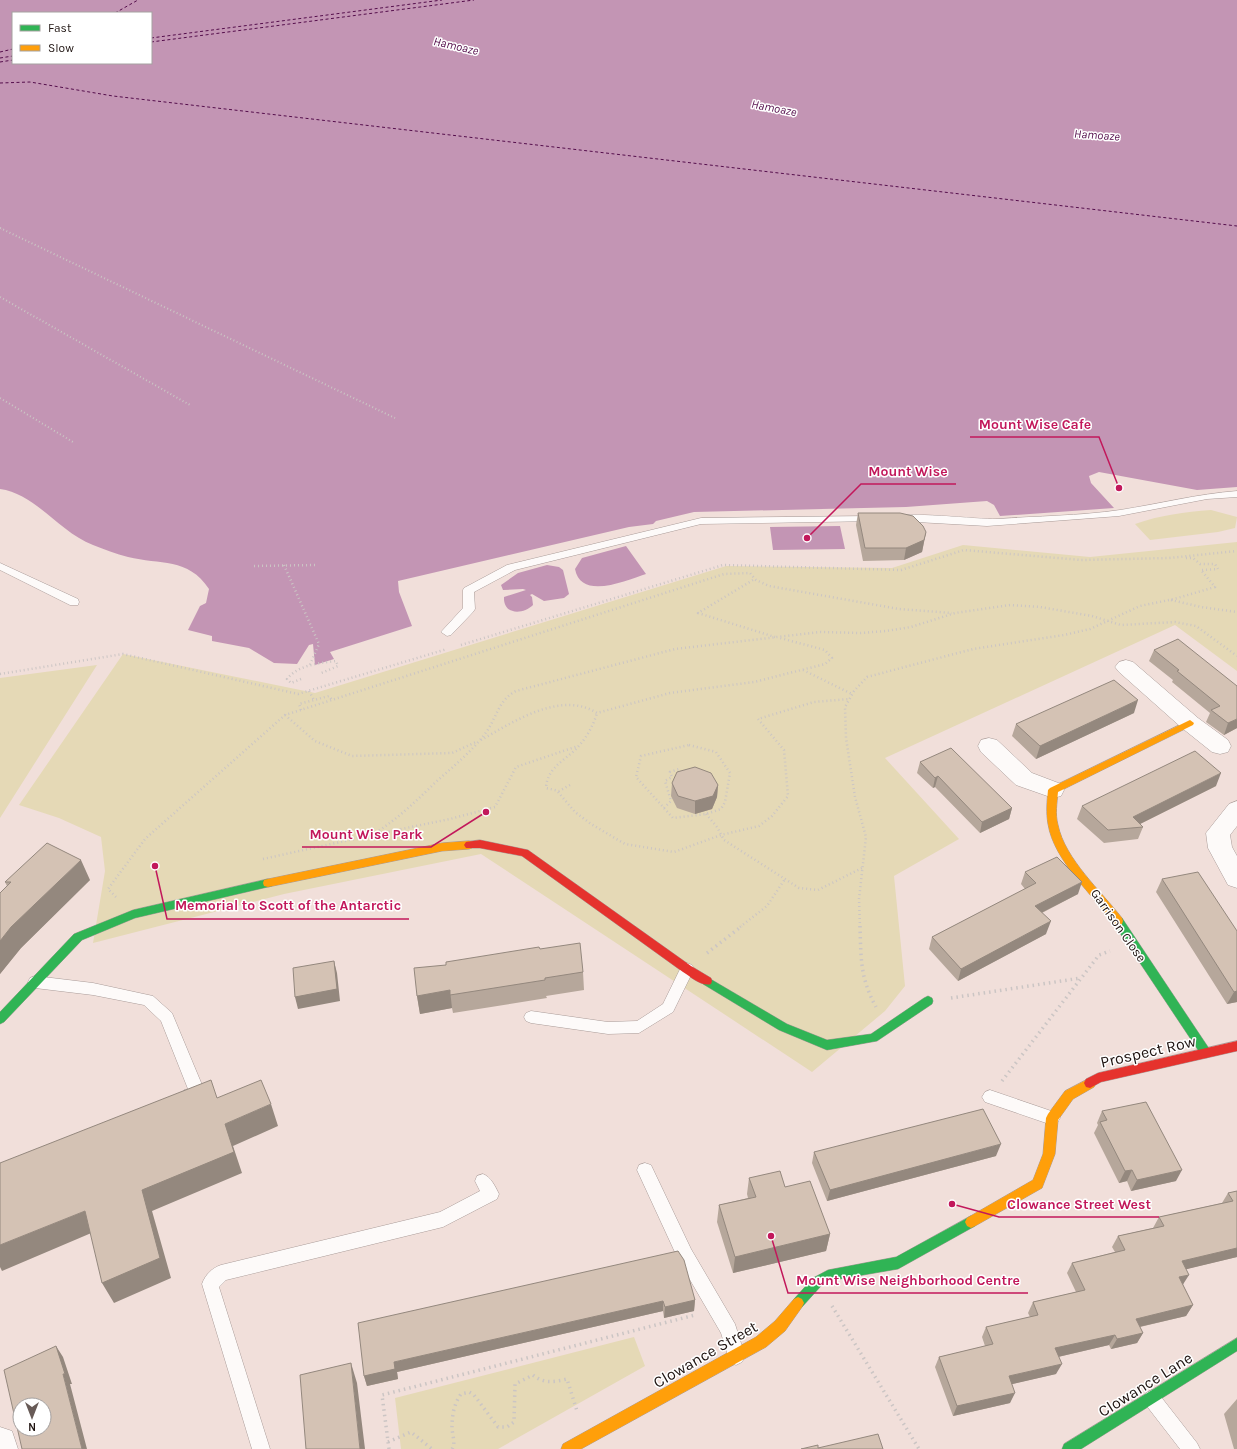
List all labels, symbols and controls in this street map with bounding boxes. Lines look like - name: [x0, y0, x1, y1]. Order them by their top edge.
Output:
- legend: [12, 12, 152, 64]
- text: Fast: [48, 21, 72, 35]
- water label: Hamoaze: [432, 34, 480, 58]
- text: Slow: [48, 41, 74, 55]
- water label: Hamoaze: [750, 97, 798, 119]
- water label: Hamoaze: [1074, 126, 1121, 144]
- callout: Mount Wise Cafe: [970, 411, 1099, 437]
- text: Mount Wise Cafe: [979, 416, 1091, 433]
- callout: Mount Wise: [861, 458, 956, 484]
- text: Mount Wise: [868, 463, 948, 480]
- callout: Mount Wise Park: [302, 821, 431, 847]
- text: Mount Wise Park: [309, 826, 423, 843]
- street label: Garrison Close: [1088, 886, 1150, 965]
- callout: Memorial to Scott of the Antarctic: [167, 893, 409, 919]
- text: Memorial to Scott of the Antarctic: [175, 897, 401, 914]
- street label: Prospect Row: [1098, 1031, 1198, 1072]
- callout: Clowance Street West: [999, 1191, 1159, 1217]
- text: Clowance Street West: [1007, 1196, 1151, 1213]
- callout: Mount Wise Neighborhood Centre: [788, 1267, 1028, 1293]
- text: Mount Wise Neighborhood Centre: [796, 1272, 1020, 1289]
- street label: Clowance Street: [650, 1317, 761, 1392]
- street label: Clowance Lane: [1095, 1348, 1196, 1421]
- north arrow: [12, 1397, 52, 1437]
- text: N: [28, 1420, 36, 1433]

